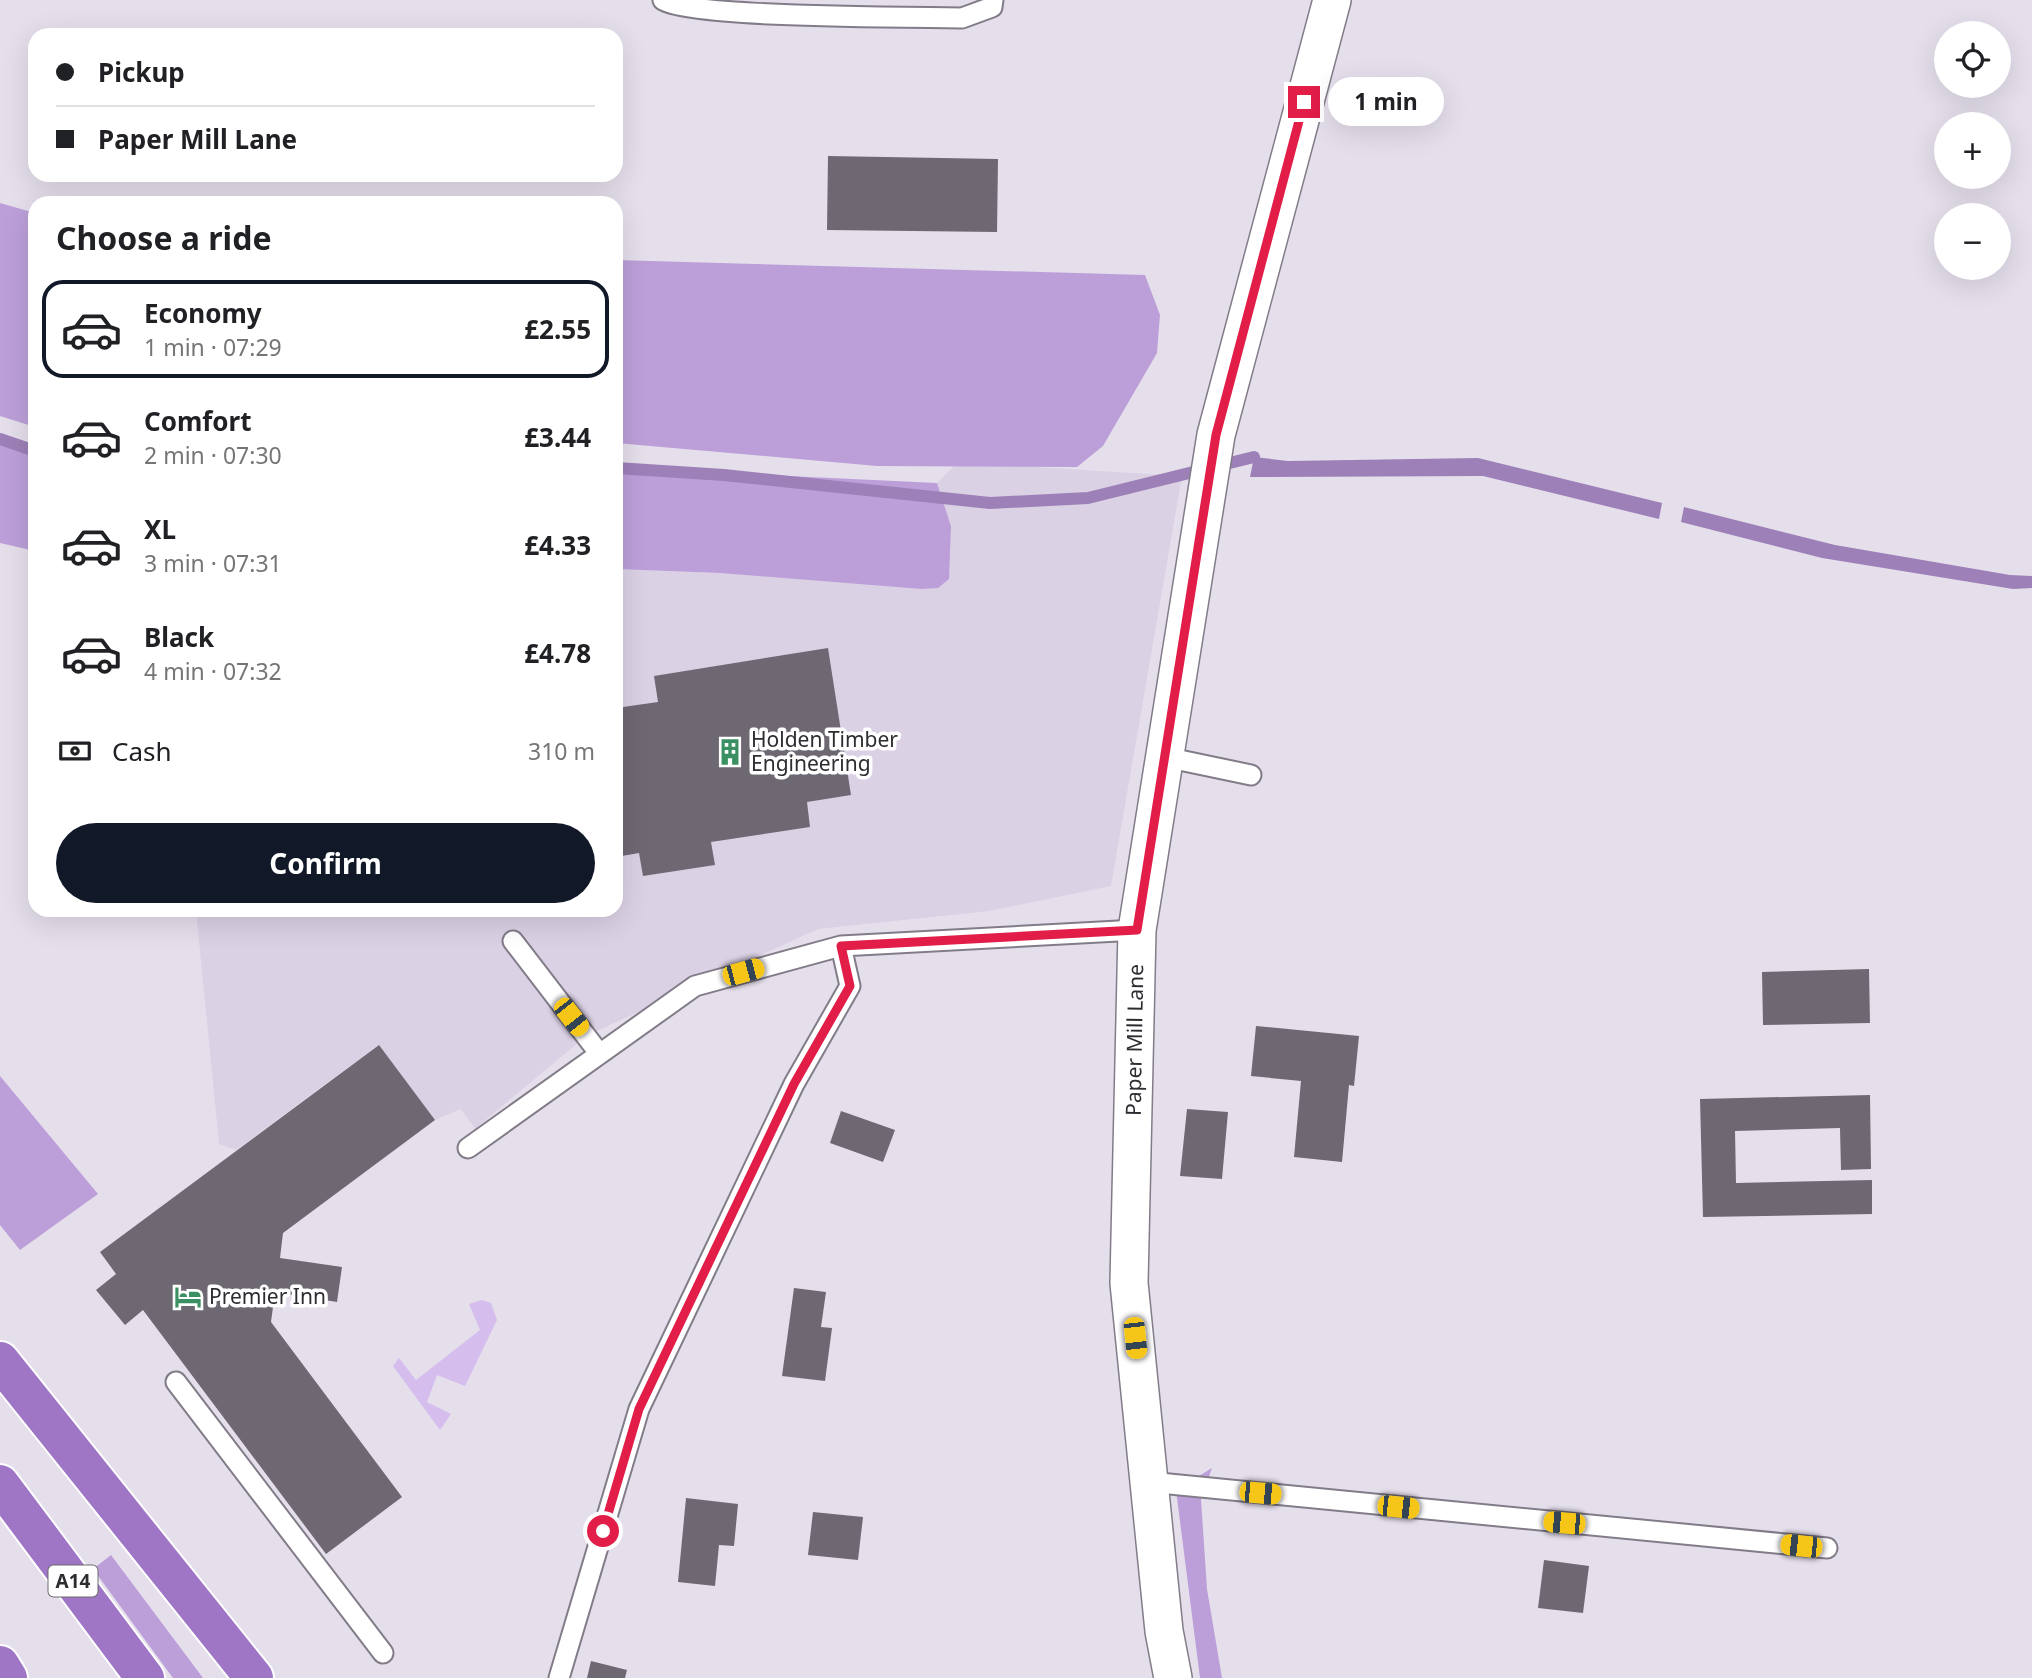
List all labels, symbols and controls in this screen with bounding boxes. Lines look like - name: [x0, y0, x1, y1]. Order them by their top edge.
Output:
- map controls: [1934, 21, 2011, 280]
- button: locate: [1934, 21, 2011, 98]
- text: Pickup: [98, 54, 185, 90]
- callout: 1 min: [1328, 78, 1444, 126]
- text: 1 min: [1354, 85, 1418, 117]
- route end: [1288, 86, 1320, 118]
- button: +: [1934, 112, 2011, 189]
- text: Paper Mill Lane: [98, 121, 297, 157]
- button: −: [1934, 203, 2011, 280]
- text: Choose a ride: [56, 216, 272, 259]
- text: Economy: [144, 295, 262, 331]
- icon: car: [60, 298, 123, 361]
- text: £2.55: [524, 311, 591, 347]
- text: 1 min · 07:29: [144, 331, 282, 363]
- text: Comfort: [144, 403, 252, 439]
- icon: car: [60, 406, 123, 469]
- text: £3.44: [524, 419, 591, 455]
- text: 2 min · 07:30: [144, 439, 282, 471]
- text: XL: [144, 511, 176, 547]
- icon: car: [60, 514, 123, 577]
- text: £4.33: [524, 527, 591, 563]
- text: 3 min · 07:31: [144, 547, 282, 579]
- text: Black: [144, 619, 214, 655]
- icon: car: [60, 622, 123, 685]
- text: £4.78: [524, 635, 591, 671]
- text: 4 min · 07:32: [144, 655, 282, 687]
- place label: Holden Timber Engineering: [751, 725, 898, 777]
- icon: cash: [56, 732, 94, 770]
- text: Cash: [112, 733, 172, 769]
- text: 310 m: [528, 735, 595, 767]
- building icon: Holden Timber Engineering: [715, 737, 745, 767]
- button: Confirm: [56, 823, 595, 903]
- car: [720, 956, 767, 988]
- street label: Paper Mill Lane: [1119, 964, 1149, 1116]
- car: [550, 994, 593, 1040]
- hotel icon: Premier Inn: [173, 1282, 203, 1312]
- place label: Premier Inn: [209, 1282, 326, 1310]
- car: [1123, 1316, 1148, 1360]
- car: [1239, 1481, 1282, 1505]
- car: [1377, 1494, 1420, 1520]
- car: [1543, 1511, 1586, 1535]
- route start: [587, 1515, 619, 1547]
- car: [1780, 1533, 1823, 1559]
- road number: A14: [48, 1566, 98, 1596]

